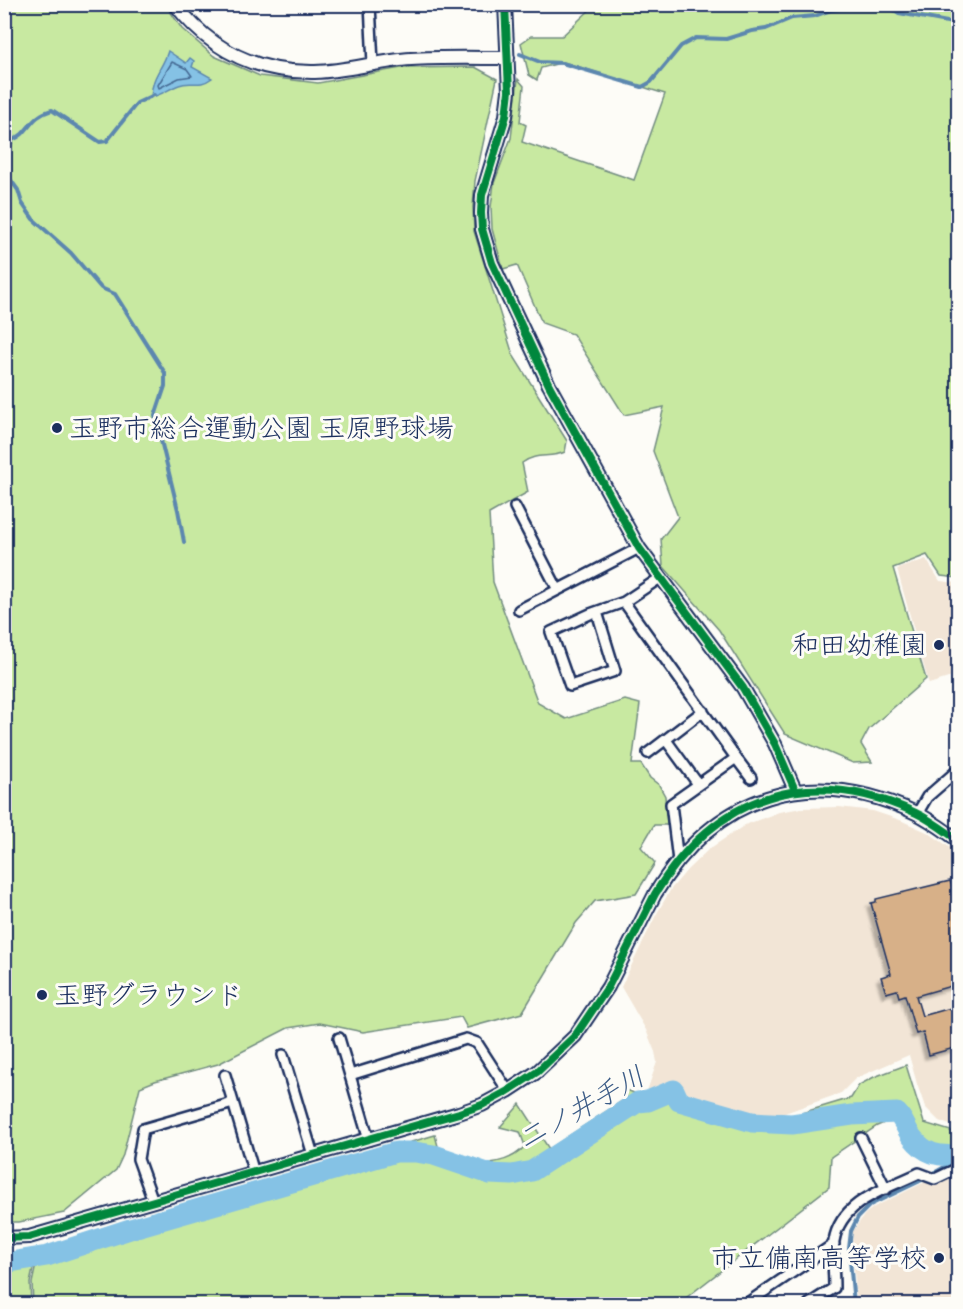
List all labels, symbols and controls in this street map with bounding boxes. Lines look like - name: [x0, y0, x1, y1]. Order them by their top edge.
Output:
- place label: 玉野市総合運動公園 玉原野球場: [69, 411, 454, 450]
- marker: 玉野市総合運動公園 玉原野球場: [50, 421, 64, 435]
- place label: 和田幼稚園: [792, 628, 927, 667]
- marker: 和田幼稚園: [932, 638, 946, 652]
- place label: 玉野グラウンド: [54, 978, 243, 1017]
- marker: 玉野グラウンド: [35, 988, 49, 1002]
- water label: 二ノ井手川: [512, 1058, 654, 1162]
- place label: 市立備南高等学校: [711, 1241, 927, 1280]
- marker: 市立備南高等学校: [932, 1251, 946, 1265]

